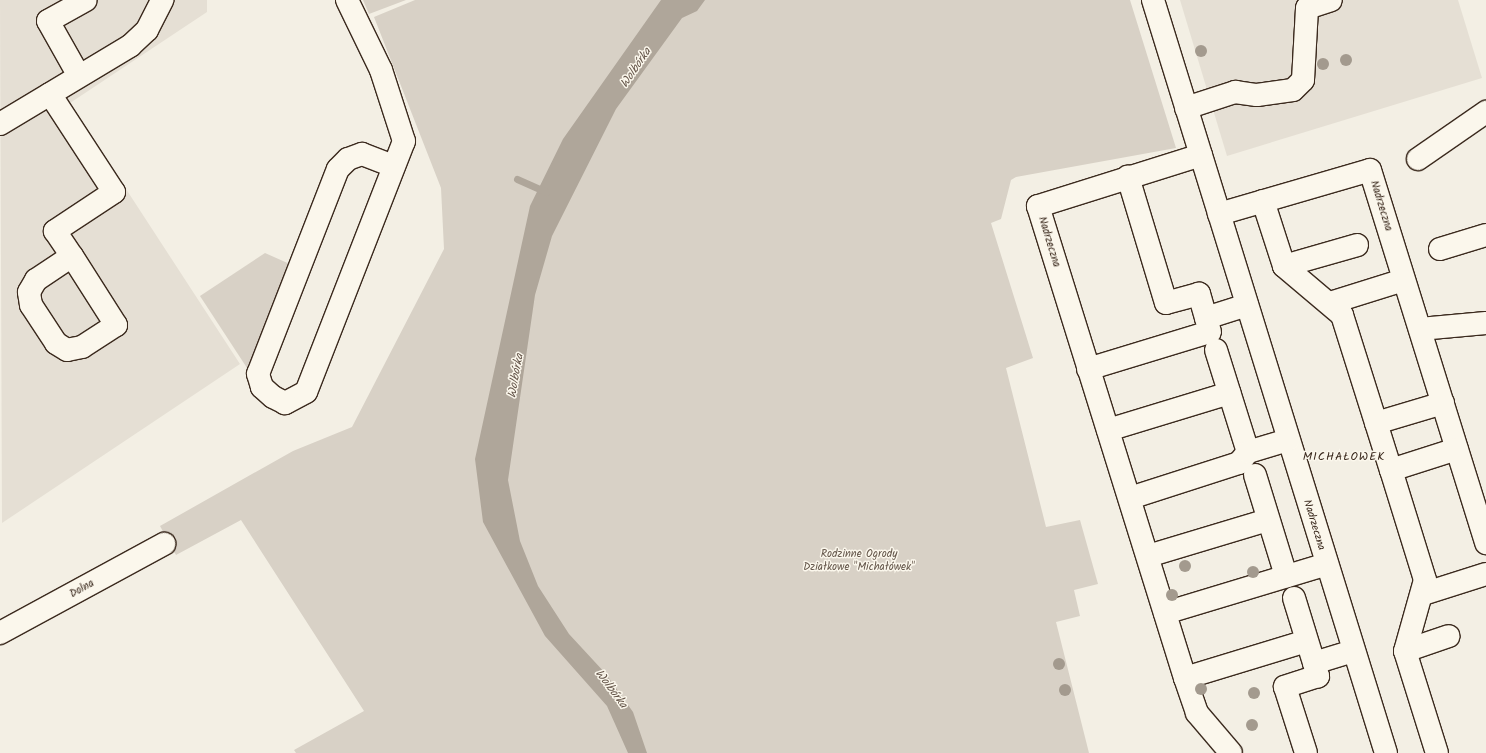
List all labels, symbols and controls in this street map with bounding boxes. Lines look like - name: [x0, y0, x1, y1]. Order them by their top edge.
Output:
- water label: Wolbórka: [618, 45, 654, 91]
- street label: Nadrzeczna: [1367, 179, 1395, 233]
- street label: Nadrzeczna: [1035, 215, 1063, 269]
- water label: Wolbórka: [505, 353, 527, 399]
- district label: MICHAŁOWEK: [1303, 450, 1385, 464]
- street label: Nadrzeczna: [1300, 498, 1328, 552]
- park label: Rodzinne Ogrody Działkowe "Michałówek": [803, 548, 915, 574]
- street label: Dolna: [68, 577, 96, 601]
- water label: Wolbórka: [592, 667, 630, 711]

